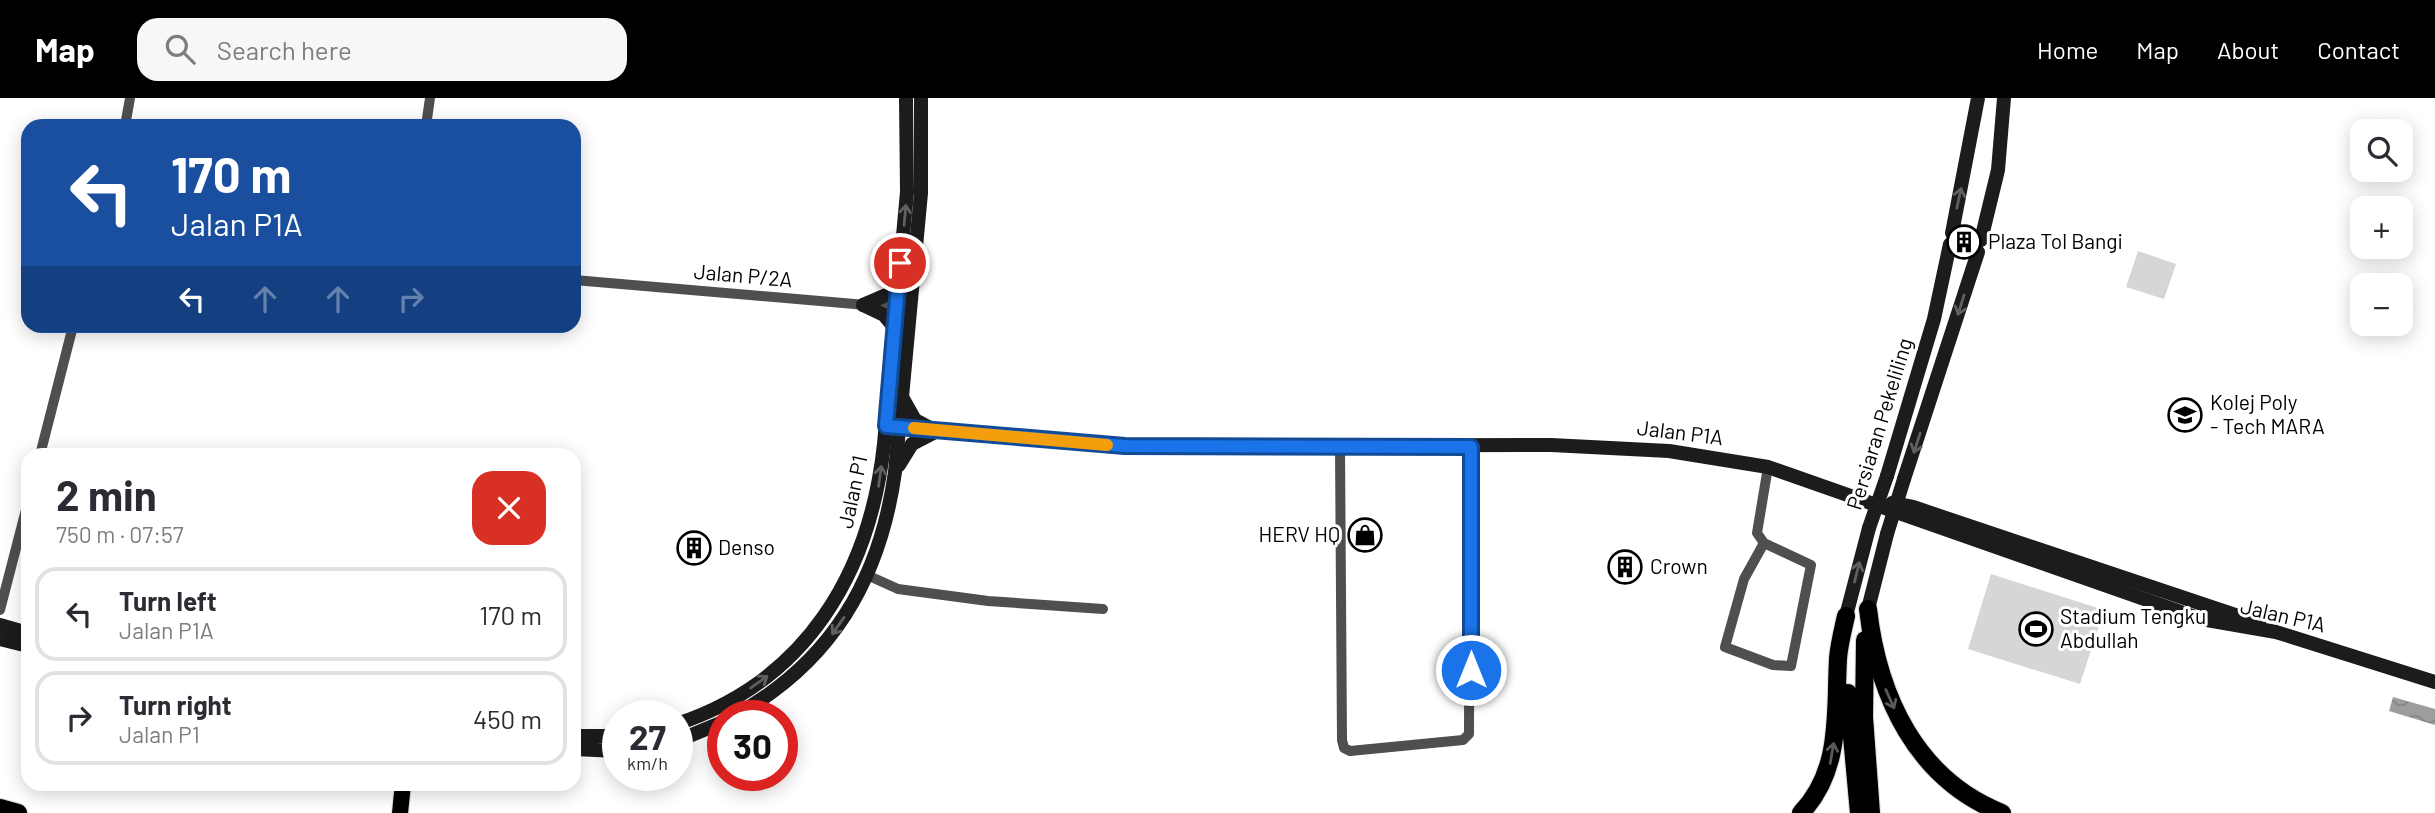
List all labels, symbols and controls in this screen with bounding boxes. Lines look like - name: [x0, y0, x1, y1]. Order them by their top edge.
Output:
- search box: [137, 18, 627, 81]
- text: Map: [35, 29, 95, 69]
- icon: search: [161, 30, 199, 68]
- text: Search here: [217, 34, 352, 65]
- text: Home: [2037, 35, 2098, 64]
- text: Map: [2136, 35, 2179, 64]
- text: About: [2217, 35, 2279, 64]
- text: Contact: [2317, 35, 2400, 64]
- map controls: [2350, 119, 2413, 336]
- button: search: [2350, 119, 2413, 182]
- text: 170 m: [171, 144, 291, 203]
- icon: left: [56, 147, 147, 238]
- one-way arrow: [1953, 187, 1967, 210]
- button: +: [2350, 196, 2413, 259]
- text: Jalan P1A: [171, 204, 303, 242]
- one-way arrow: [898, 204, 911, 227]
- building icon: Plaza Tol Bangi: [1945, 223, 1983, 261]
- place label: Plaza Tol Bangi: [1988, 228, 2123, 253]
- pin: [870, 233, 930, 293]
- icon: arrive: [881, 244, 919, 282]
- street label: Jalan P/2A: [693, 258, 794, 291]
- button: −: [2350, 273, 2413, 336]
- icon: left: [173, 280, 211, 318]
- icon: ahead: [246, 280, 284, 318]
- icon: ahead: [319, 280, 357, 318]
- icon: right: [392, 280, 430, 318]
- one-way arrow: [1954, 294, 1967, 316]
- street label: Persiaran Pekeliling: [1841, 335, 1917, 512]
- place label: Kolej Poly - Tech MARA: [2210, 389, 2325, 438]
- school or university icon: Kolej Poly - Tech MARA: [2166, 396, 2204, 434]
- street label: Jalan P1A: [1636, 414, 1725, 449]
- one-way arrow: [1909, 431, 1922, 453]
- street label: Jalan P1: [832, 453, 871, 530]
- one-way arrow: [874, 465, 887, 488]
- text: 2 min: [56, 469, 157, 519]
- button: close: [472, 471, 546, 545]
- shop icon: HERV HQ: [1346, 516, 1384, 554]
- text: 750 m · 07:57: [56, 520, 184, 548]
- place label: HERV HQ: [1258, 521, 1340, 546]
- building icon: Denso: [675, 529, 713, 567]
- place label: Denso: [718, 534, 775, 559]
- building icon: Crown: [1606, 548, 1644, 586]
- place label: Crown: [1650, 553, 1708, 578]
- one-way arrow: [1851, 561, 1864, 584]
- text: Turn left: [119, 585, 217, 616]
- street label: Jalan P1A: [2238, 593, 2329, 636]
- icon: left: [60, 595, 98, 633]
- text: 170 m: [479, 599, 542, 630]
- place label: Stadium Tengku Abdullah: [2060, 603, 2206, 652]
- sports icon: Stadium Tengku Abdullah: [2017, 610, 2055, 648]
- text: Jalan P1A: [119, 616, 214, 644]
- one-way arrow: [831, 616, 845, 635]
- position arrow: [1434, 633, 1508, 707]
- one-way arrow: [749, 675, 768, 689]
- one-way arrow: [1884, 687, 1897, 709]
- text: Turn right: [119, 689, 232, 720]
- icon: right: [60, 699, 98, 737]
- speed limit sign: 30: [707, 700, 798, 791]
- text: 450 m: [473, 703, 542, 734]
- text: 27: [629, 715, 666, 757]
- text: Jalan P1: [119, 720, 200, 748]
- one-way arrow: [1825, 742, 1839, 765]
- text: km/h: [627, 752, 668, 774]

